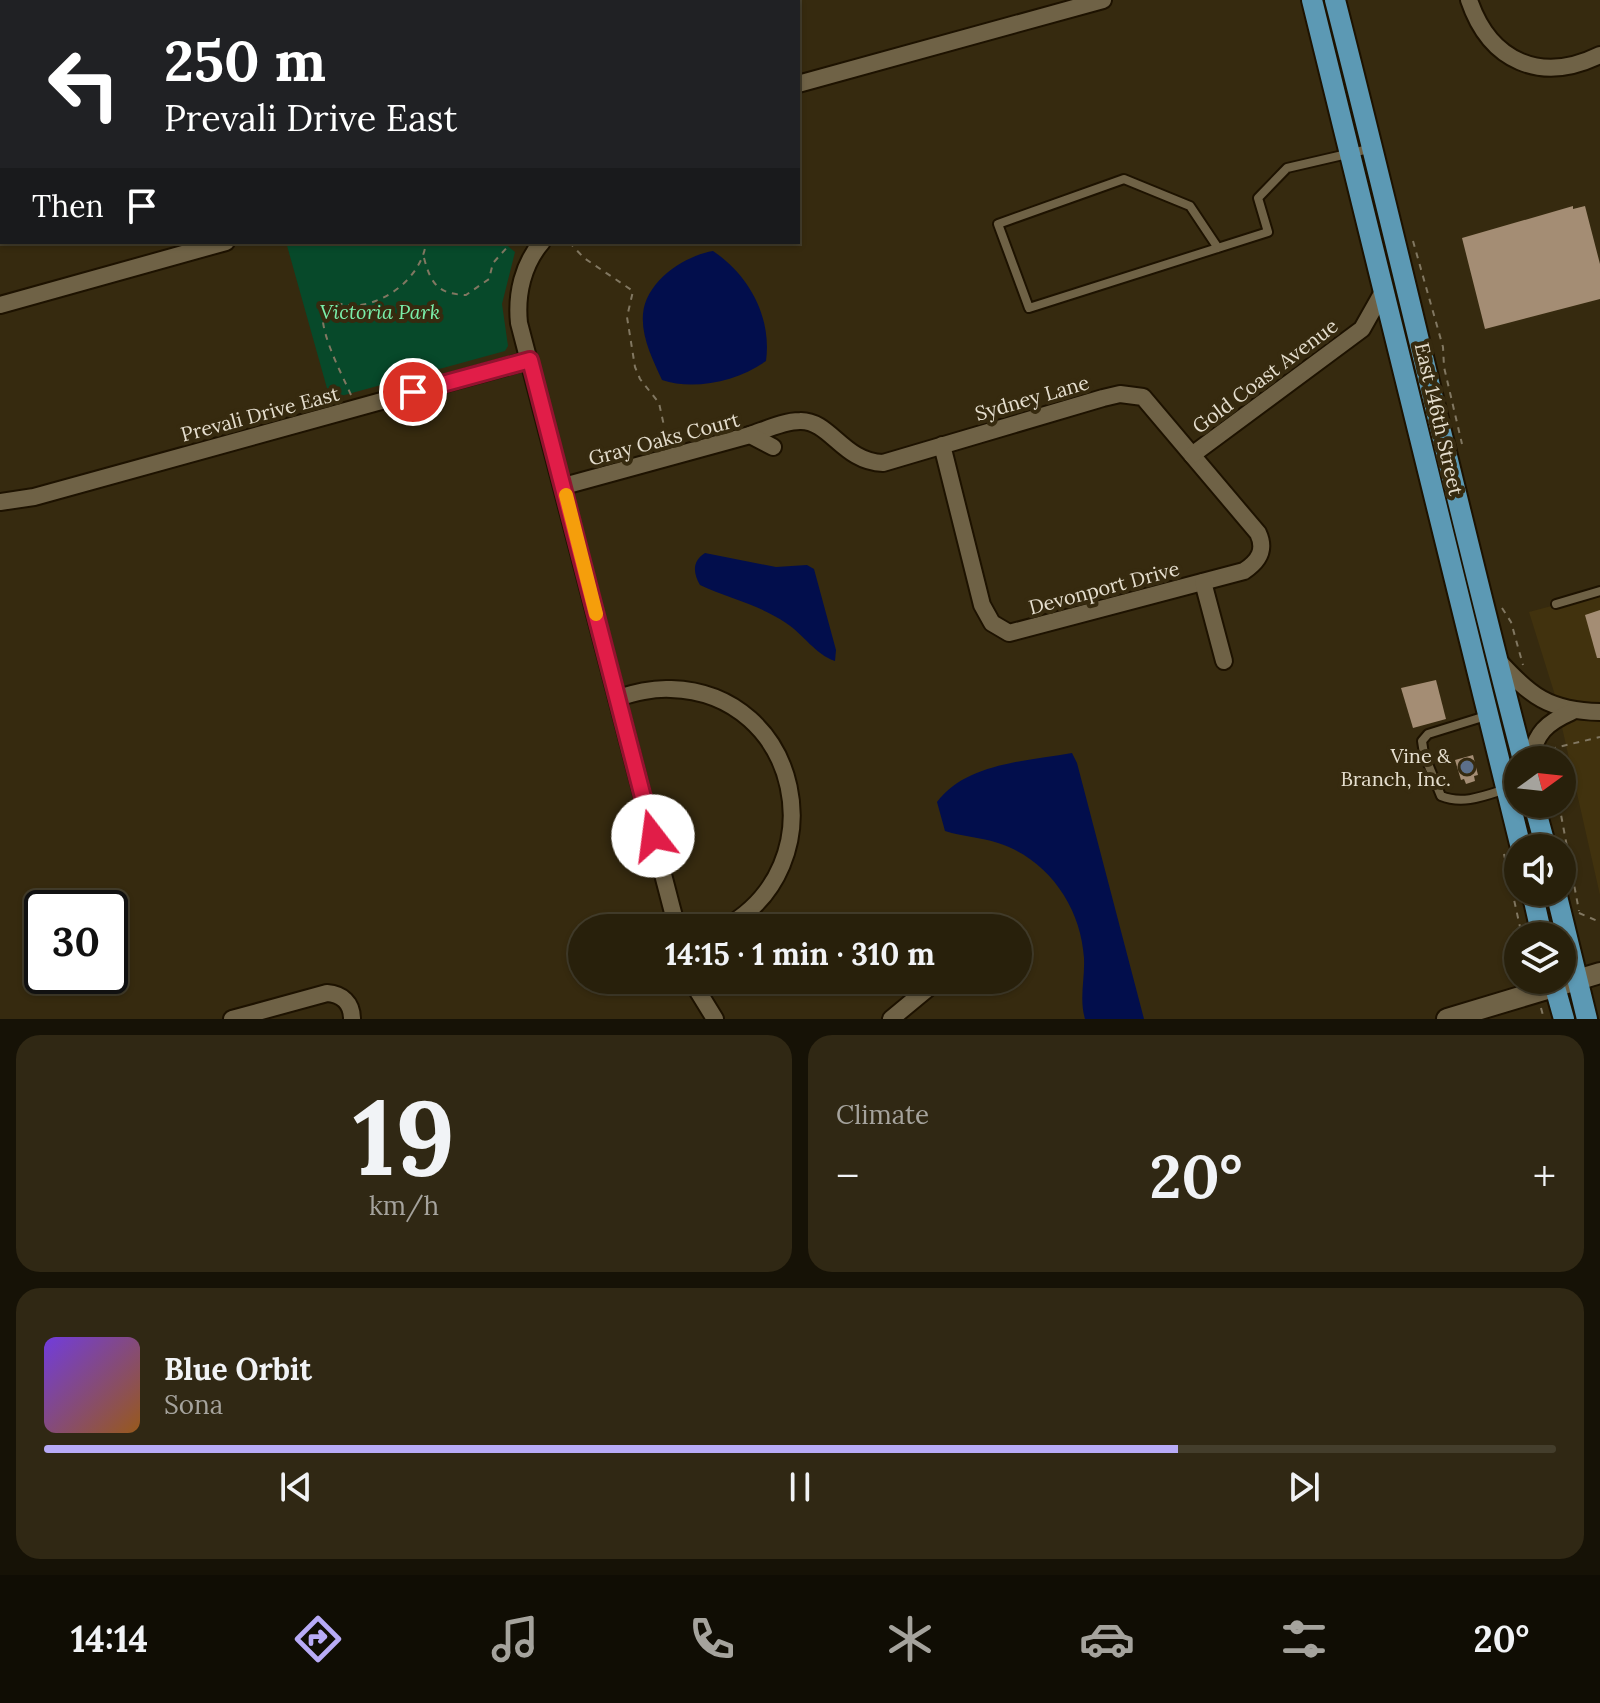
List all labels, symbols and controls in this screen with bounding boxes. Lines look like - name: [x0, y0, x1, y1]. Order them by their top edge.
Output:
- text: 250 m: [164, 25, 326, 96]
- icon: left: [32, 32, 136, 136]
- text: Prevali Drive East: [164, 95, 457, 141]
- icon: arrive: [120, 184, 164, 228]
- text: Then: [32, 187, 104, 225]
- park label: Victoria Park: [320, 299, 440, 324]
- street label: Gold Coast Avenue: [1187, 313, 1343, 438]
- street label: East 146th Street: [1410, 340, 1469, 498]
- pin: [379, 358, 447, 426]
- street label: Sydney Lane: [972, 369, 1092, 426]
- icon: arrive: [391, 370, 435, 414]
- street label: Prevali Drive East: [178, 380, 342, 447]
- street label: Gray Oaks Court: [586, 406, 742, 471]
- street label: Devonport Drive: [1026, 555, 1182, 620]
- place label: Vine & Branch, Inc.: [1341, 743, 1452, 791]
- north arrow: [1504, 746, 1576, 818]
- map controls: [1504, 746, 1576, 994]
- marker: Vine & Branch, Inc.: [1458, 758, 1476, 776]
- position arrow: [611, 794, 695, 878]
- button: sound: [1504, 834, 1576, 906]
- speed limit sign: 30: [24, 890, 128, 994]
- button: layers: [1504, 922, 1576, 994]
- text: 14:15 · 1 min · 310 m: [665, 935, 935, 973]
- text: 19: [353, 1070, 455, 1203]
- text: Climate: [836, 1098, 929, 1131]
- text: 20°: [1149, 1138, 1243, 1214]
- text: −: [836, 1148, 859, 1204]
- text: +: [1533, 1148, 1556, 1204]
- text: km/h: [369, 1189, 439, 1222]
- text: Blue Orbit: [164, 1350, 312, 1388]
- text: Sona: [164, 1388, 223, 1421]
- icon: previous: [274, 1465, 318, 1509]
- icon: pause: [778, 1465, 822, 1509]
- icon: next: [1282, 1465, 1326, 1509]
- icon: directions: [290, 1611, 346, 1667]
- icon: music: [487, 1611, 543, 1667]
- icon: phone: [684, 1611, 740, 1667]
- icon: climate: [882, 1611, 938, 1667]
- icon: car: [1079, 1611, 1135, 1667]
- icon: filters: [1276, 1611, 1332, 1667]
- text: 14:14: [71, 1616, 148, 1662]
- text: 20°: [1473, 1616, 1529, 1662]

